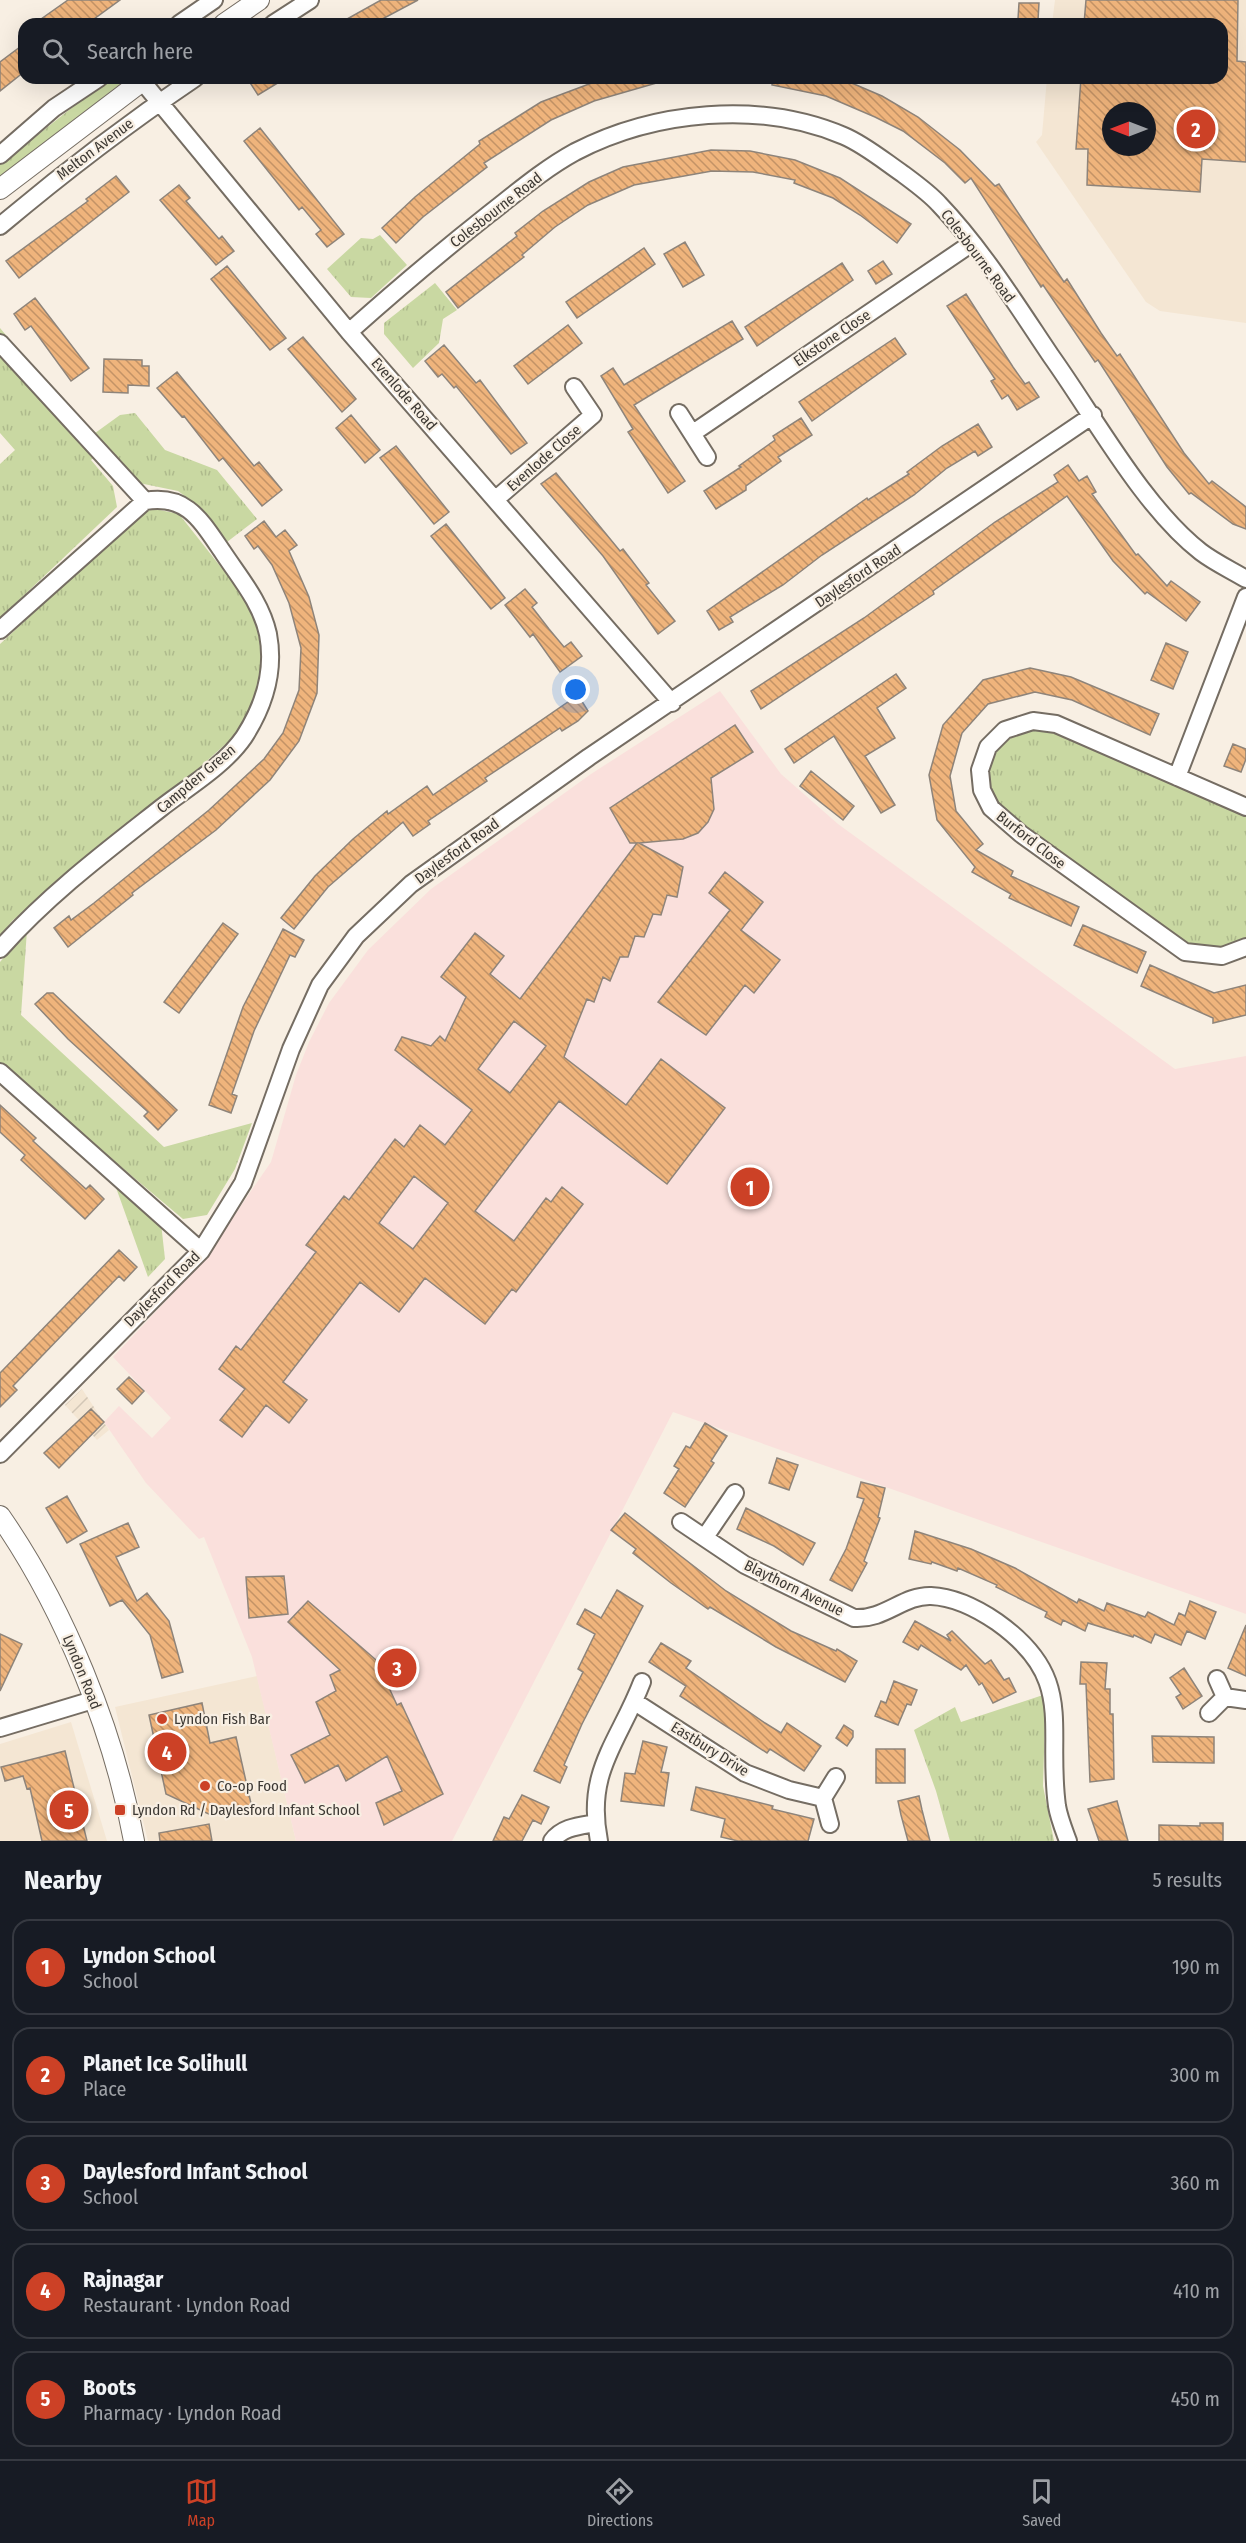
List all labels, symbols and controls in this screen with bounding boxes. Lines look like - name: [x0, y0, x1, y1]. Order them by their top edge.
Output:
- search box: [18, 18, 1228, 84]
- icon: search: [39, 35, 72, 68]
- text: Search here: [87, 38, 193, 65]
- north arrow: [1102, 102, 1156, 156]
- pin: 2: [1176, 106, 1216, 152]
- street label: Melton Avenue: [53, 114, 137, 184]
- street label: Colesbourne Road: [446, 168, 546, 252]
- street label: Colesbourne Road: [937, 206, 1019, 306]
- street label: Elkstone Close: [790, 306, 874, 370]
- street label: Evenlode Road: [368, 354, 440, 434]
- street label: Evenlode Close: [503, 421, 585, 495]
- street label: Daylesford Road: [812, 541, 904, 611]
- your location: [561, 675, 590, 704]
- street label: Campden Green: [153, 741, 239, 817]
- street label: Burford Close: [993, 807, 1069, 873]
- street label: Daylesford Road: [411, 814, 503, 888]
- pin: 1: [730, 1164, 770, 1210]
- street label: Daylesford Road: [120, 1247, 204, 1331]
- street label: Blaythorn Avenue: [741, 1556, 847, 1620]
- street label: Lyndon Road: [59, 1632, 105, 1712]
- pin: 3: [378, 1646, 416, 1690]
- place label: Lyndon Fish Bar: [174, 1710, 271, 1728]
- marker: Lyndon Fish Bar: [155, 1712, 169, 1726]
- street label: Eastbury Drive: [668, 1718, 752, 1780]
- pin: 4: [148, 1730, 186, 1774]
- place label: Co-op Food: [217, 1777, 287, 1795]
- marker: Co-op Food: [198, 1779, 212, 1793]
- pin: 5: [50, 1788, 88, 1832]
- place label: Lyndon Rd / Daylesford Infant School: [132, 1801, 360, 1819]
- marker: Lyndon Rd / Daylesford Infant School: [113, 1803, 127, 1817]
- text: Nearby: [24, 1865, 101, 1896]
- text: 5 results: [1152, 1868, 1222, 1892]
- text: Lyndon School: [83, 1942, 216, 1969]
- text: 1: [41, 1955, 50, 1979]
- text: 190 m: [1172, 1955, 1220, 1979]
- text: School: [83, 1969, 138, 1993]
- text: Planet Ice Solihull: [83, 2050, 247, 2077]
- text: 2: [41, 2063, 50, 2087]
- text: 300 m: [1170, 2063, 1220, 2087]
- text: Place: [83, 2077, 126, 2101]
- text: Daylesford Infant School: [83, 2158, 307, 2185]
- text: 3: [41, 2171, 50, 2195]
- text: 360 m: [1171, 2171, 1220, 2195]
- text: School: [83, 2185, 138, 2209]
- text: Rajnagar: [83, 2266, 163, 2293]
- text: 4: [40, 2279, 51, 2303]
- text: 410 m: [1173, 2279, 1220, 2303]
- text: Restaurant · Lyndon Road: [83, 2293, 291, 2317]
- text: Boots: [83, 2374, 136, 2401]
- text: 5: [41, 2387, 50, 2411]
- text: 450 m: [1171, 2387, 1220, 2411]
- text: Pharmacy · Lyndon Road: [83, 2401, 282, 2425]
- tab: Map: [185, 2475, 218, 2530]
- tab: Directions: [587, 2475, 653, 2530]
- tab: Saved: [1022, 2475, 1061, 2530]

